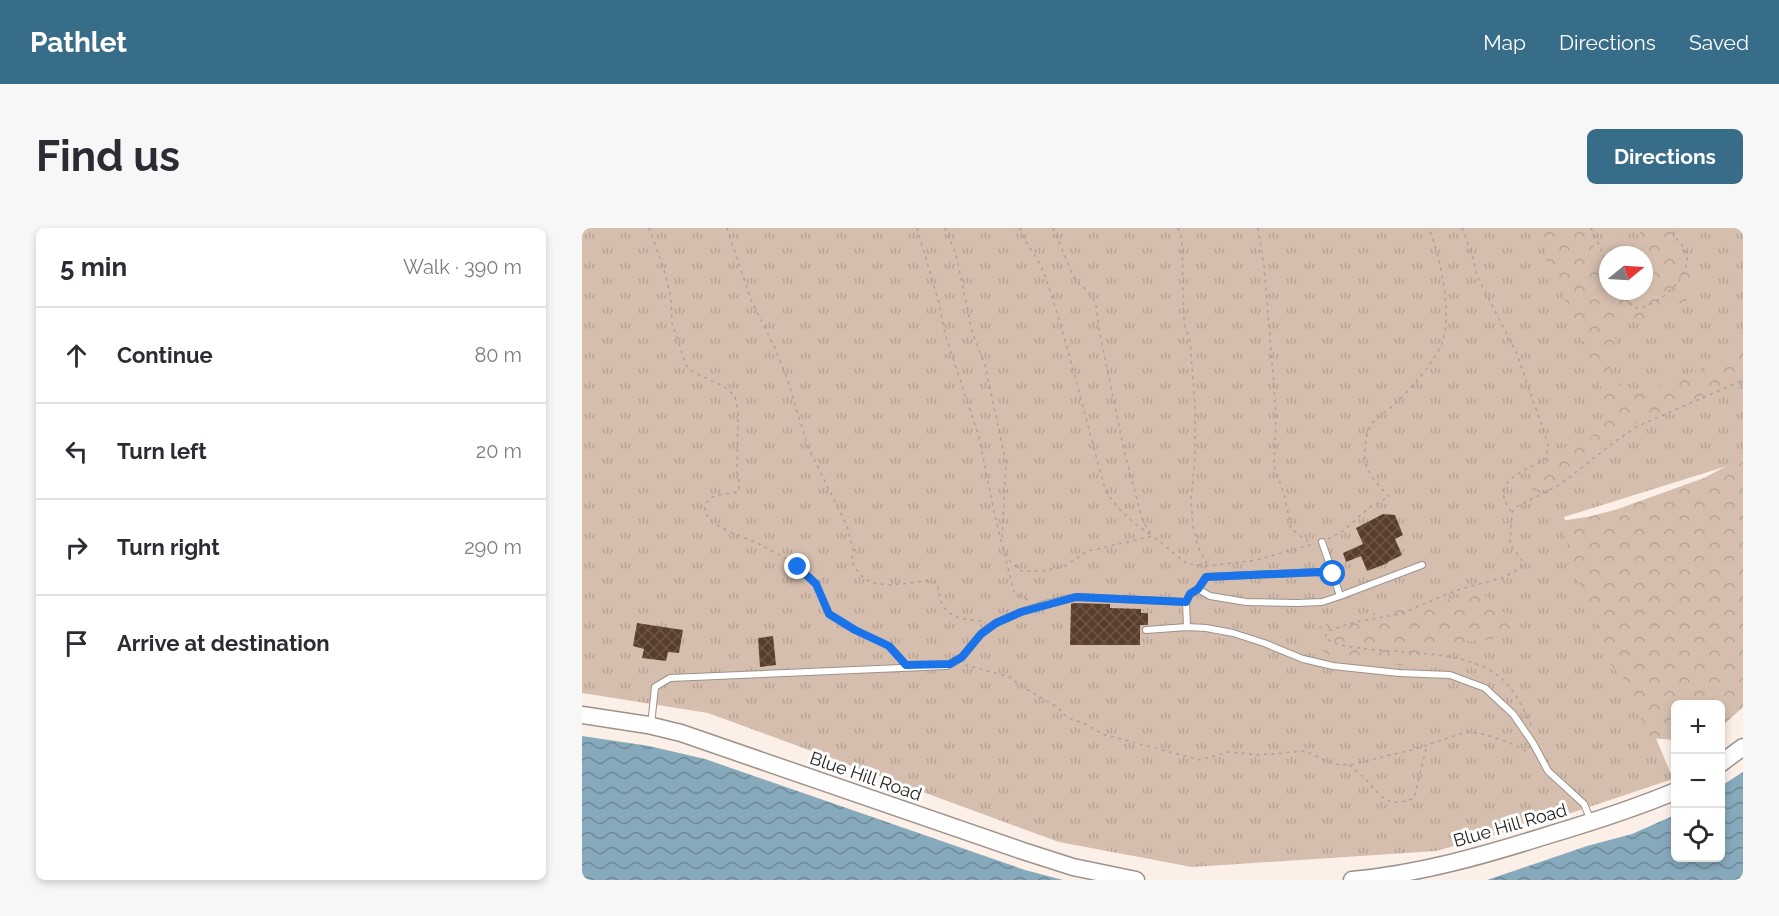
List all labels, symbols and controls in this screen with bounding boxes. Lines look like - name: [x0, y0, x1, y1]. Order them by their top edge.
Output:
- text: Pathlet: [30, 26, 127, 59]
- text: Map: [1483, 30, 1526, 55]
- text: Directions: [1559, 30, 1656, 55]
- text: Saved: [1689, 30, 1749, 55]
- button: Directions: [1587, 129, 1743, 184]
- text: Find us: [36, 132, 180, 181]
- north arrow: [1599, 246, 1653, 300]
- text: 5 min: [60, 252, 127, 282]
- text: Walk · 390 m: [403, 255, 522, 279]
- icon: ahead: [60, 339, 93, 372]
- text: Continue: [117, 342, 213, 368]
- text: 80 m: [474, 343, 522, 367]
- icon: left: [60, 435, 93, 468]
- text: Turn left: [117, 438, 207, 464]
- text: 20 m: [476, 439, 522, 463]
- icon: right: [60, 531, 93, 564]
- text: Turn right: [117, 534, 220, 560]
- text: 290 m: [464, 535, 522, 559]
- route end: [784, 553, 810, 579]
- route start: [1319, 560, 1345, 586]
- icon: arrive: [60, 627, 93, 660]
- text: Arrive at destination: [117, 630, 330, 656]
- map controls: [1671, 700, 1725, 862]
- button: +: [1671, 700, 1725, 754]
- street label: Blue Hill Road: [807, 747, 925, 805]
- button: −: [1671, 754, 1725, 808]
- street label: Blue Hill Road: [1451, 799, 1569, 851]
- button: locate: [1671, 808, 1725, 862]

